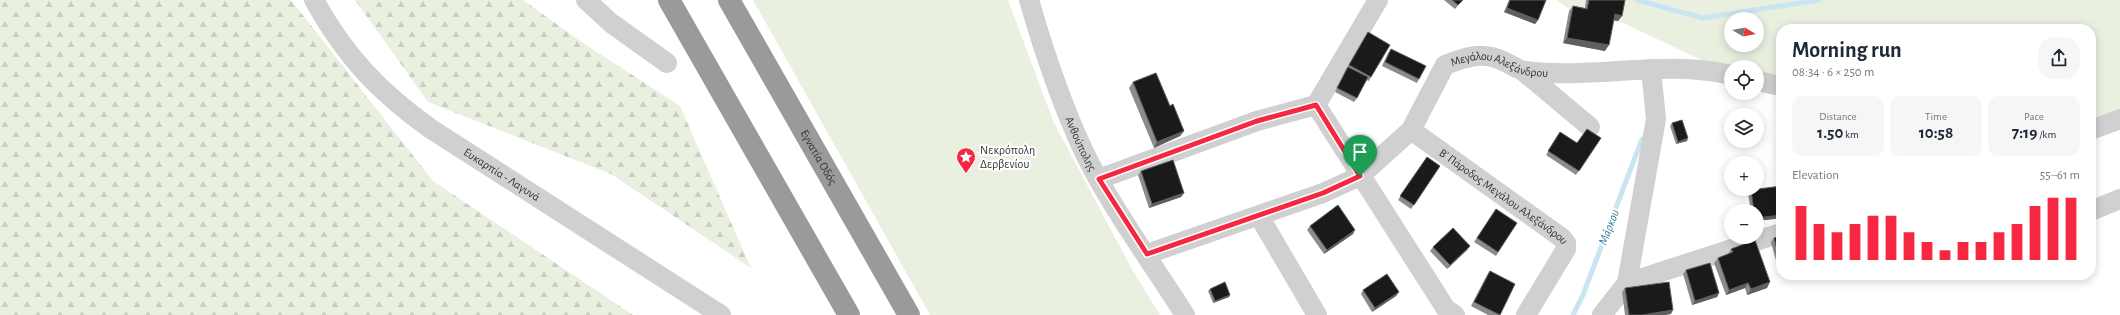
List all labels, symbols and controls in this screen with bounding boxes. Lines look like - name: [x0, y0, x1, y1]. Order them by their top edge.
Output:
- north arrow: [1724, 12, 1764, 52]
- map controls: [1724, 12, 1764, 244]
- button: share: [2038, 37, 2080, 79]
- text: Morning run: [1792, 39, 1902, 61]
- street label: Μεγάλου Αλεξάνδρου: [1449, 50, 1549, 79]
- button: locate: [1724, 60, 1764, 100]
- text: 08:34 · 6 × 250 m: [1792, 66, 1874, 79]
- button: layers: [1724, 108, 1764, 148]
- text: Distance: [1819, 111, 1857, 122]
- text: Time: [1925, 111, 1947, 122]
- text: Pace: [2024, 111, 2044, 122]
- street label: Ανθούπολης: [1063, 115, 1099, 174]
- text: 1.50: [1817, 124, 1843, 141]
- text: 10:58: [1919, 124, 1953, 141]
- text: 7:19: [2012, 124, 2037, 141]
- street label: Εγνατία Οδός: [798, 128, 839, 187]
- text: km: [1843, 129, 1859, 140]
- text: /km: [2037, 129, 2056, 140]
- pin: [1343, 135, 1377, 176]
- icon: arrive: [1349, 141, 1371, 163]
- place label: Νεκρόπολη Δερβενίου: [980, 144, 1035, 170]
- street label: Ευκαρπία - Λαγυνά: [462, 146, 542, 203]
- place icon: Νεκρόπολη Δερβενίου: [955, 146, 977, 174]
- street label: Β' Πάροδος Μεγάλου Αλεξάνδρου: [1437, 146, 1570, 246]
- button: +: [1724, 156, 1764, 196]
- text: Elevation: [1792, 169, 1839, 182]
- text: 55–61 m: [2040, 169, 2080, 182]
- button: −: [1724, 204, 1764, 244]
- water label: Μάρκου: [1597, 208, 1622, 247]

